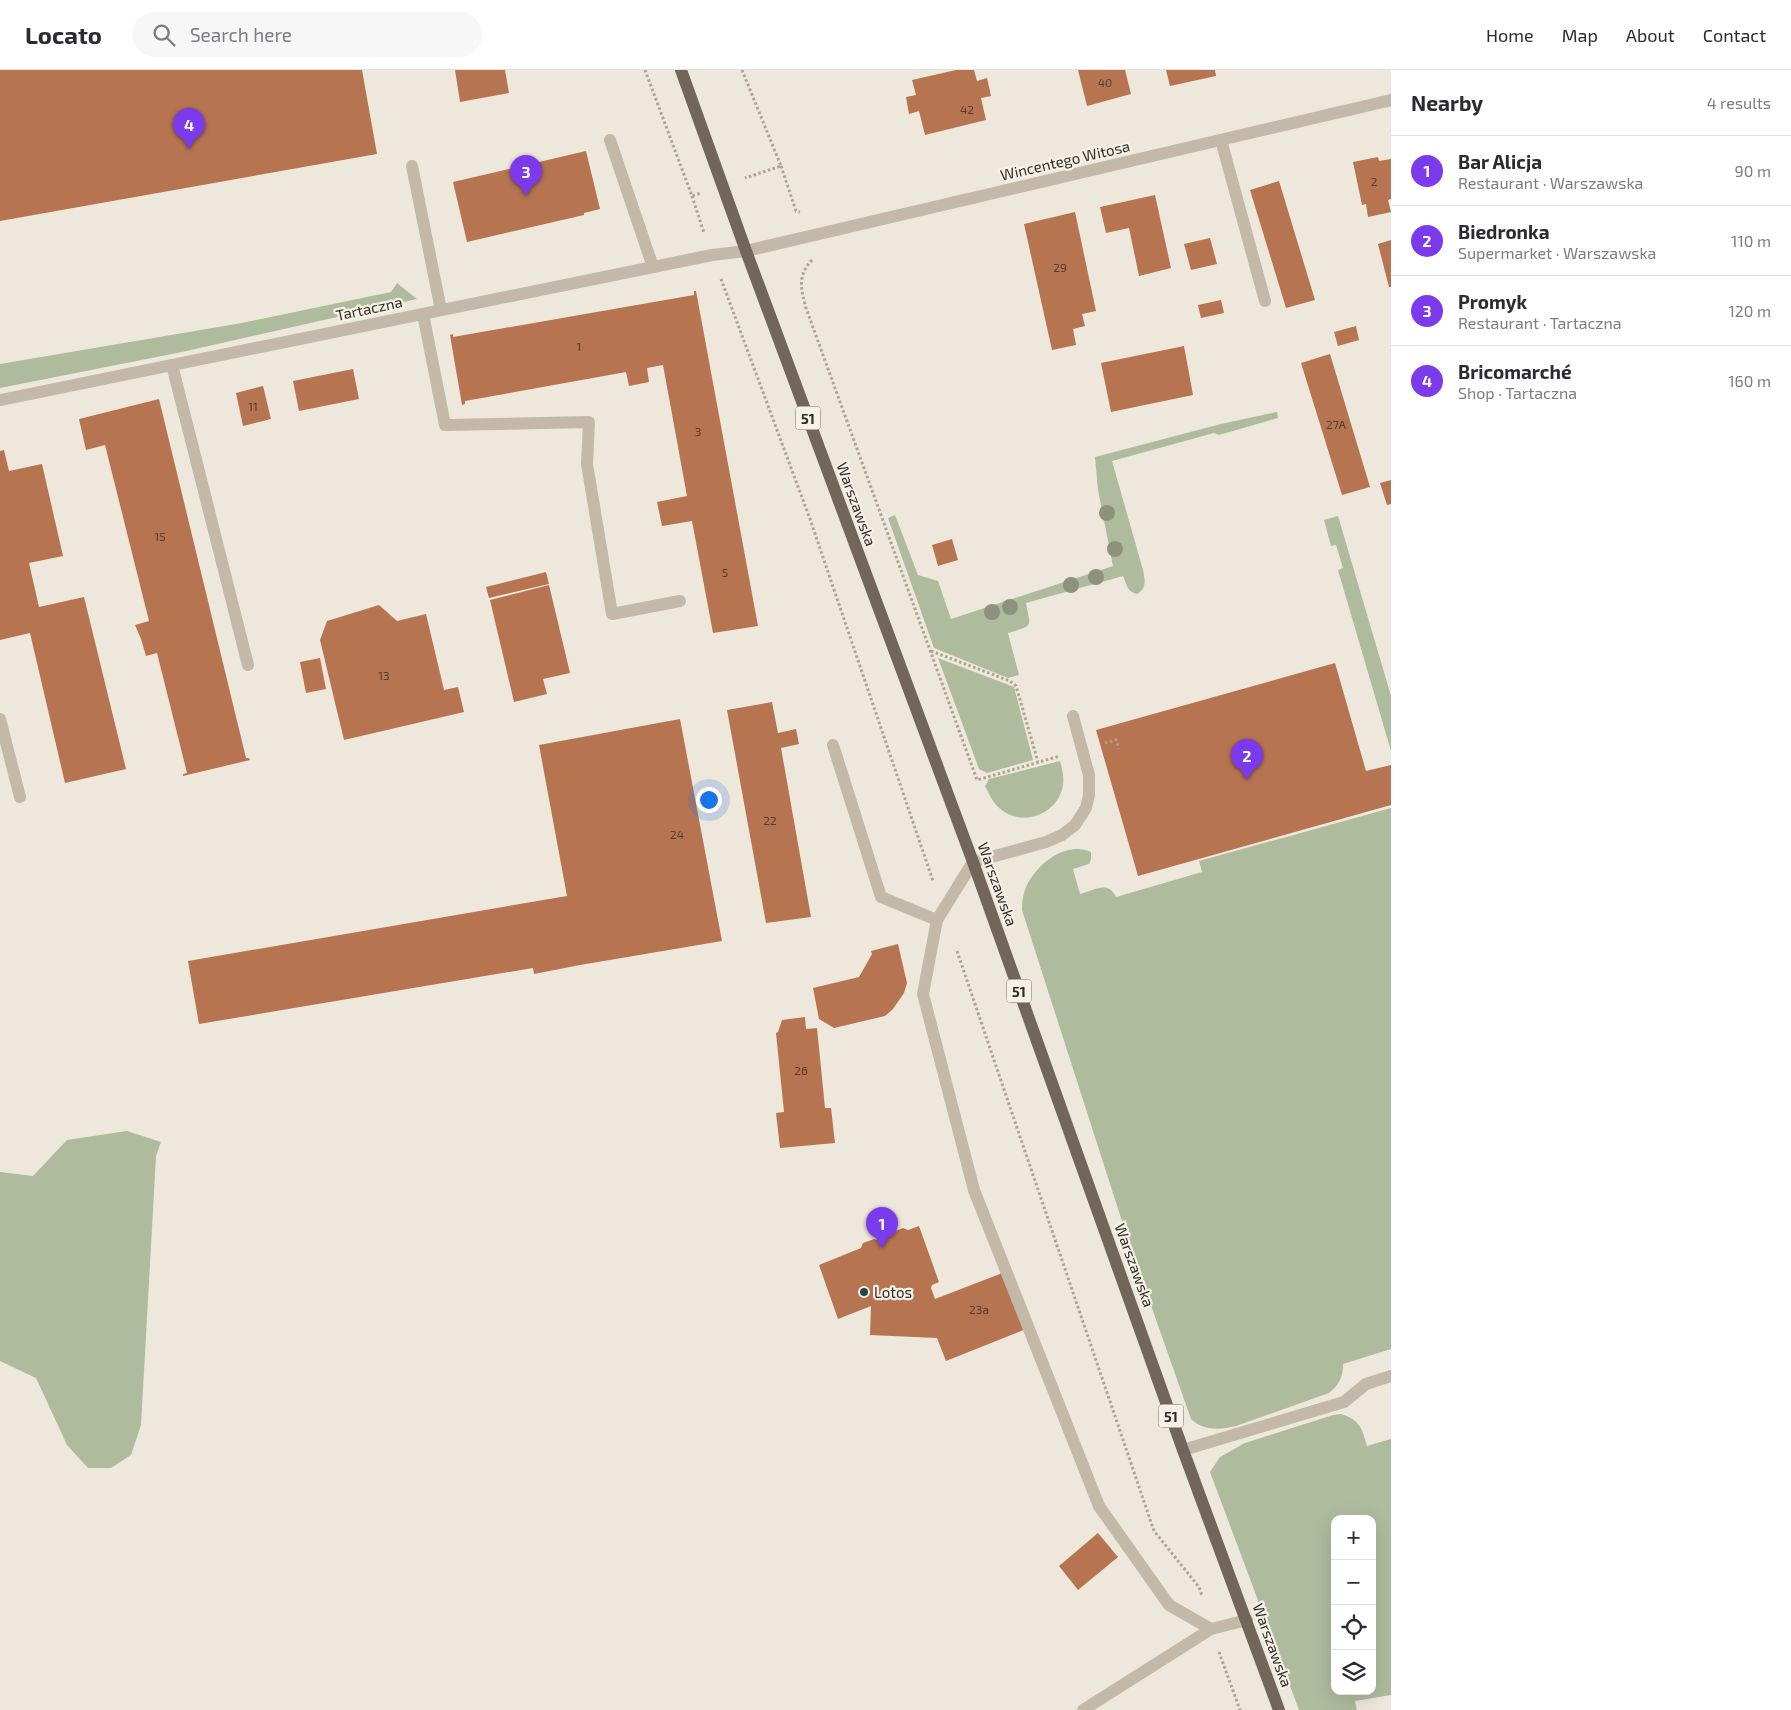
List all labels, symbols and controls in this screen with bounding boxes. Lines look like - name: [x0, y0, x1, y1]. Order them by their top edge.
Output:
- search box: [132, 12, 482, 57]
- text: Locato: [25, 20, 102, 49]
- icon: search: [150, 21, 178, 49]
- text: Search here: [190, 23, 292, 46]
- text: Home: [1486, 24, 1534, 46]
- text: Map: [1562, 24, 1598, 46]
- text: About: [1626, 24, 1675, 46]
- text: Contact: [1703, 24, 1766, 46]
- house number: 40: [1098, 75, 1112, 89]
- text: Nearby: [1411, 90, 1483, 115]
- text: 4 results: [1707, 93, 1771, 112]
- house number: 42: [960, 102, 974, 116]
- pin: 4: [173, 108, 205, 149]
- street label: Wincentego Witosa: [998, 136, 1132, 184]
- text: Bar Alicja: [1458, 150, 1542, 173]
- pin: 3: [510, 155, 542, 196]
- text: 1: [1424, 161, 1430, 180]
- text: 90 m: [1735, 161, 1771, 180]
- text: Restaurant · Warszawska: [1458, 173, 1643, 192]
- house number: 2: [1371, 174, 1378, 188]
- text: Biedronka: [1458, 220, 1550, 243]
- text: 2: [1422, 231, 1432, 250]
- text: 110 m: [1731, 231, 1771, 250]
- text: Supermarket · Warszawska: [1458, 243, 1656, 262]
- house number: 29: [1053, 260, 1067, 274]
- text: Promyk: [1458, 290, 1527, 313]
- street label: Tartaczna: [334, 292, 404, 324]
- text: 3: [1422, 301, 1432, 320]
- text: 120 m: [1728, 301, 1771, 320]
- text: Restaurant · Tartaczna: [1458, 313, 1622, 332]
- house number: 1: [577, 339, 581, 353]
- text: Bricomarché: [1458, 360, 1572, 383]
- text: 4: [1422, 371, 1432, 390]
- text: 160 m: [1728, 371, 1771, 390]
- text: Shop · Tartaczna: [1458, 383, 1577, 402]
- house number: 11: [248, 399, 258, 413]
- road number: 51: [796, 406, 820, 429]
- house number: 27A: [1326, 417, 1347, 431]
- house number: 3: [695, 424, 701, 438]
- street label: Warszawska: [834, 460, 880, 548]
- house number: 15: [154, 529, 166, 543]
- house number: 5: [722, 565, 728, 579]
- house number: 13: [378, 668, 390, 682]
- pin: 2: [1231, 739, 1263, 780]
- your location: [696, 787, 722, 813]
- house number: 22: [763, 813, 777, 827]
- house number: 24: [670, 827, 684, 841]
- street label: Warszawska: [975, 840, 1021, 928]
- road number: 51: [1006, 979, 1032, 1002]
- house number: 26: [794, 1063, 808, 1077]
- pin: 1: [866, 1207, 898, 1248]
- street label: Warszawska: [1112, 1221, 1158, 1309]
- place label: Lotos: [874, 1283, 912, 1301]
- marker: Lotos: [858, 1286, 870, 1298]
- house number: 23a: [969, 1302, 989, 1316]
- road number: 51: [1158, 1404, 1184, 1428]
- map controls: [1331, 1515, 1376, 1695]
- button: +: [1331, 1515, 1376, 1560]
- button: −: [1331, 1560, 1376, 1605]
- street label: Warszawska: [1250, 1601, 1296, 1689]
- button: locate: [1331, 1605, 1376, 1650]
- button: layers: [1331, 1650, 1376, 1695]

